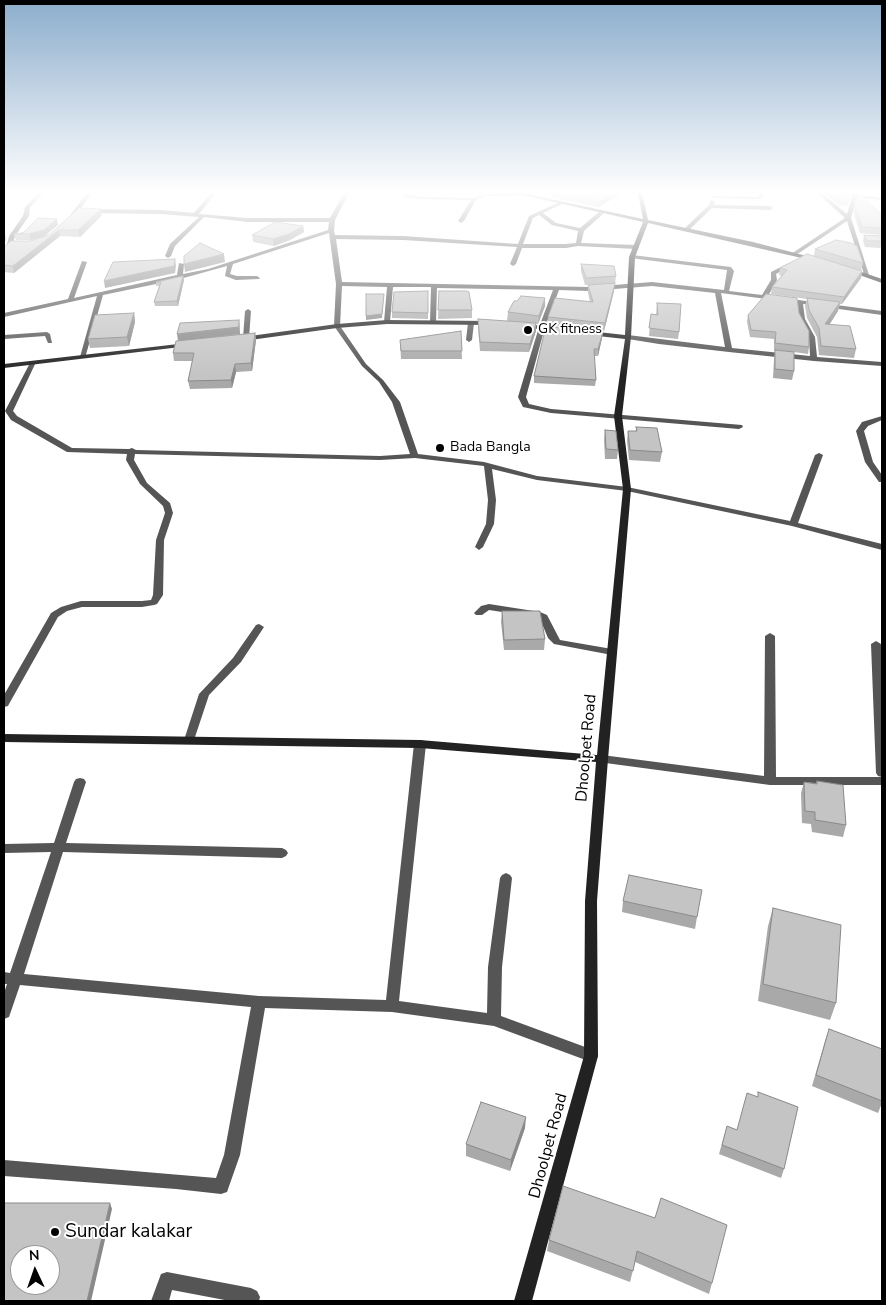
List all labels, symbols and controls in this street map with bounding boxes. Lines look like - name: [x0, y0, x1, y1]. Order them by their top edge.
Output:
- place label: GK fitness: [538, 322, 602, 338]
- marker: GK fitness: [522, 324, 534, 336]
- place label: Bada Bangla: [450, 440, 531, 456]
- marker: Bada Bangla: [434, 442, 446, 454]
- street label: Dhoolpet Road: [573, 693, 601, 803]
- street label: Dhoolpet Road: [526, 1091, 572, 1201]
- place label: Sundar kalakar: [65, 1221, 192, 1243]
- marker: Sundar kalakar: [49, 1226, 61, 1238]
- north arrow: [10, 1245, 60, 1295]
- text: N: [29, 1246, 40, 1265]

